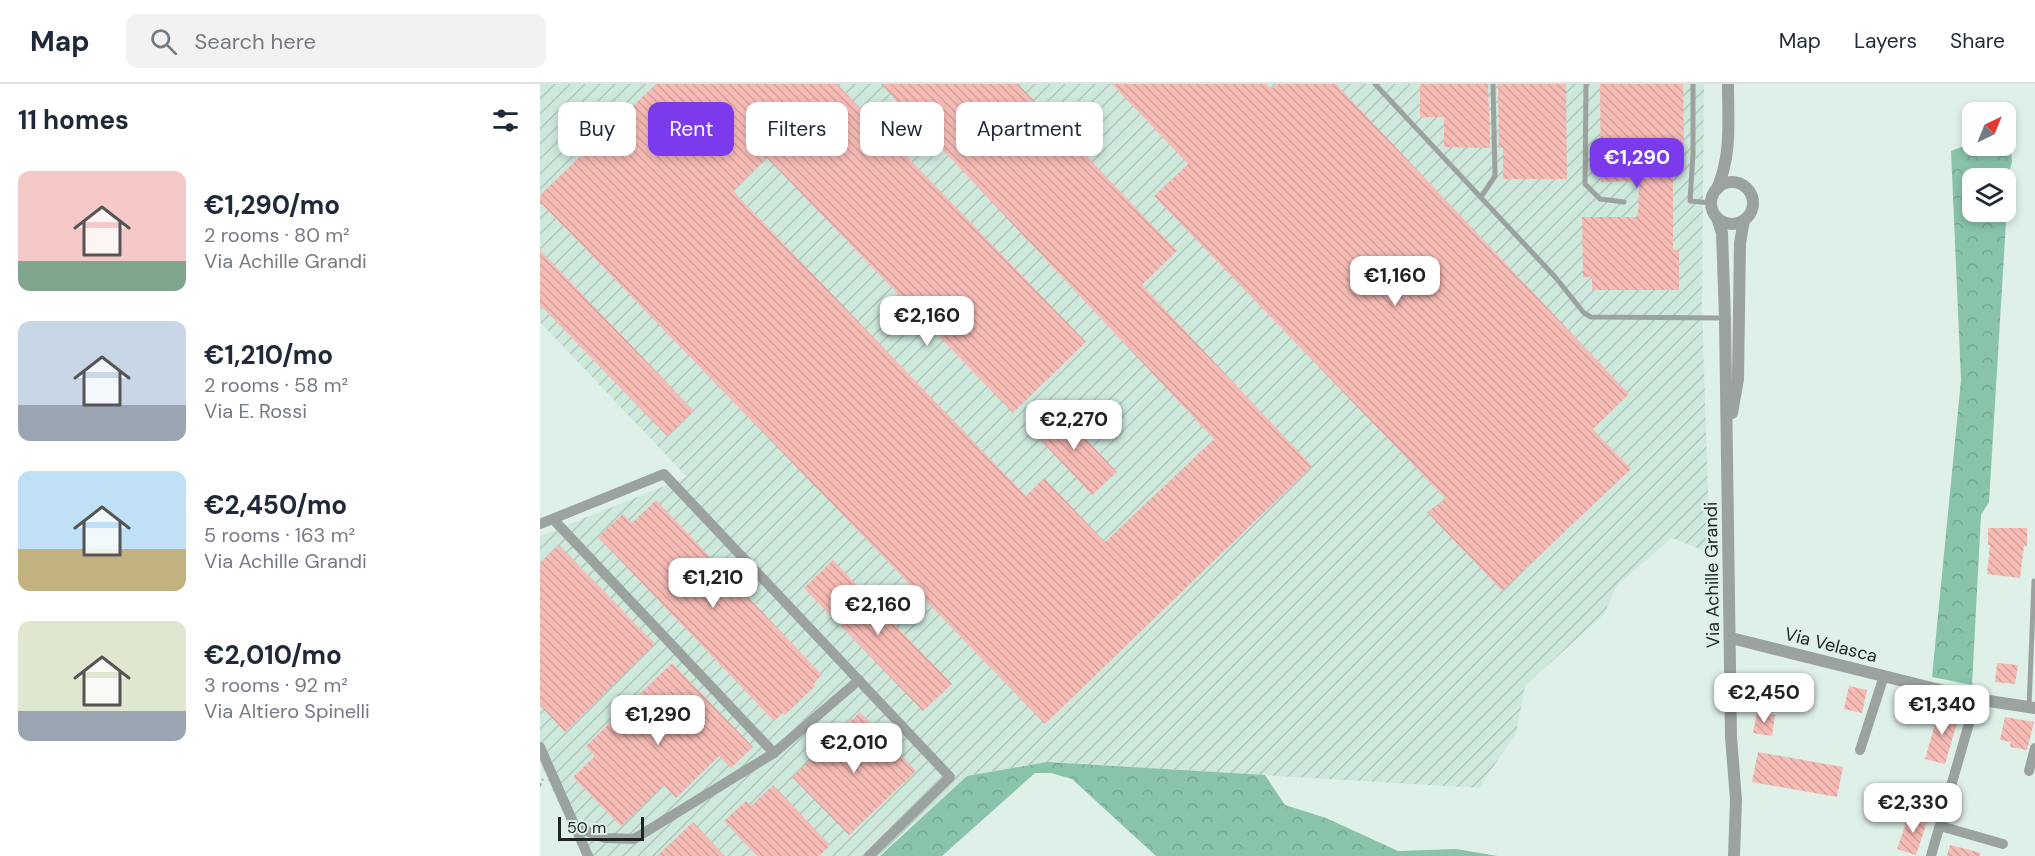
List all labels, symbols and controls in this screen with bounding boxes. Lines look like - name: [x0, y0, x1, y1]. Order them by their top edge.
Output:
- search box: [126, 14, 546, 68]
- text: Map: [30, 23, 90, 60]
- icon: search: [147, 25, 180, 58]
- text: Search here: [195, 27, 316, 56]
- text: Map: [1779, 27, 1821, 55]
- text: Layers: [1854, 27, 1917, 55]
- text: Share: [1950, 27, 2005, 55]
- chip: Buy: [558, 102, 636, 156]
- chip: Rent: [648, 102, 734, 156]
- chip: Filters: [746, 102, 848, 156]
- chip: New: [860, 102, 944, 156]
- chip: Apartment: [956, 102, 1103, 156]
- north arrow: [1962, 102, 2016, 156]
- map controls: [1962, 102, 2016, 222]
- text: 11 homes: [18, 103, 129, 137]
- icon: filters: [489, 104, 522, 137]
- pin: €1,290: [1588, 138, 1686, 189]
- text: €1,290: [1604, 144, 1670, 170]
- button: layers: [1962, 168, 2016, 222]
- text: €1,290/mo: [204, 188, 340, 222]
- icon: home: [66, 195, 138, 267]
- text: 2 rooms · 80 m²: [204, 222, 350, 248]
- text: Via Achille Grandi: [204, 248, 367, 274]
- pin: €1,160: [1346, 256, 1444, 307]
- text: €1,160: [1364, 262, 1426, 288]
- pin: €2,160: [878, 296, 976, 347]
- text: €2,160: [894, 302, 960, 328]
- text: €1,210/mo: [204, 338, 333, 372]
- icon: home: [66, 345, 138, 417]
- text: 2 rooms · 58 m²: [204, 372, 348, 398]
- text: Via E. Rossi: [204, 398, 307, 424]
- pin: €2,270: [1025, 400, 1123, 451]
- text: €2,270: [1040, 406, 1108, 432]
- text: €2,450/mo: [204, 488, 347, 522]
- icon: home: [66, 495, 138, 567]
- street label: Via Achille Grandi: [1699, 502, 1725, 648]
- text: 5 rooms · 163 m²: [204, 522, 355, 548]
- text: Via Achille Grandi: [204, 548, 367, 574]
- pin: €1,210: [664, 558, 762, 609]
- text: €1,210: [683, 564, 743, 590]
- pin: €2,160: [829, 585, 927, 636]
- text: €2,160: [845, 591, 911, 617]
- street label: Via Velasca: [1782, 622, 1880, 668]
- text: €2,010/mo: [204, 638, 342, 672]
- icon: home: [66, 645, 138, 717]
- text: 3 rooms · 92 m²: [204, 672, 348, 698]
- pin: €2,450: [1715, 673, 1813, 724]
- text: €2,450: [1728, 679, 1800, 705]
- pin: €1,340: [1893, 685, 1991, 736]
- text: €1,340: [1908, 691, 1976, 717]
- pin: €1,290: [609, 695, 707, 746]
- text: Via Altiero Spinelli: [204, 698, 370, 724]
- text: €1,290: [625, 701, 691, 727]
- pin: €2,010: [805, 723, 903, 774]
- text: €2,010: [820, 729, 888, 755]
- pin: €2,330: [1864, 783, 1962, 834]
- text: €2,330: [1878, 789, 1948, 815]
- scale bar: [558, 814, 644, 842]
- text: 50 m: [567, 817, 606, 838]

